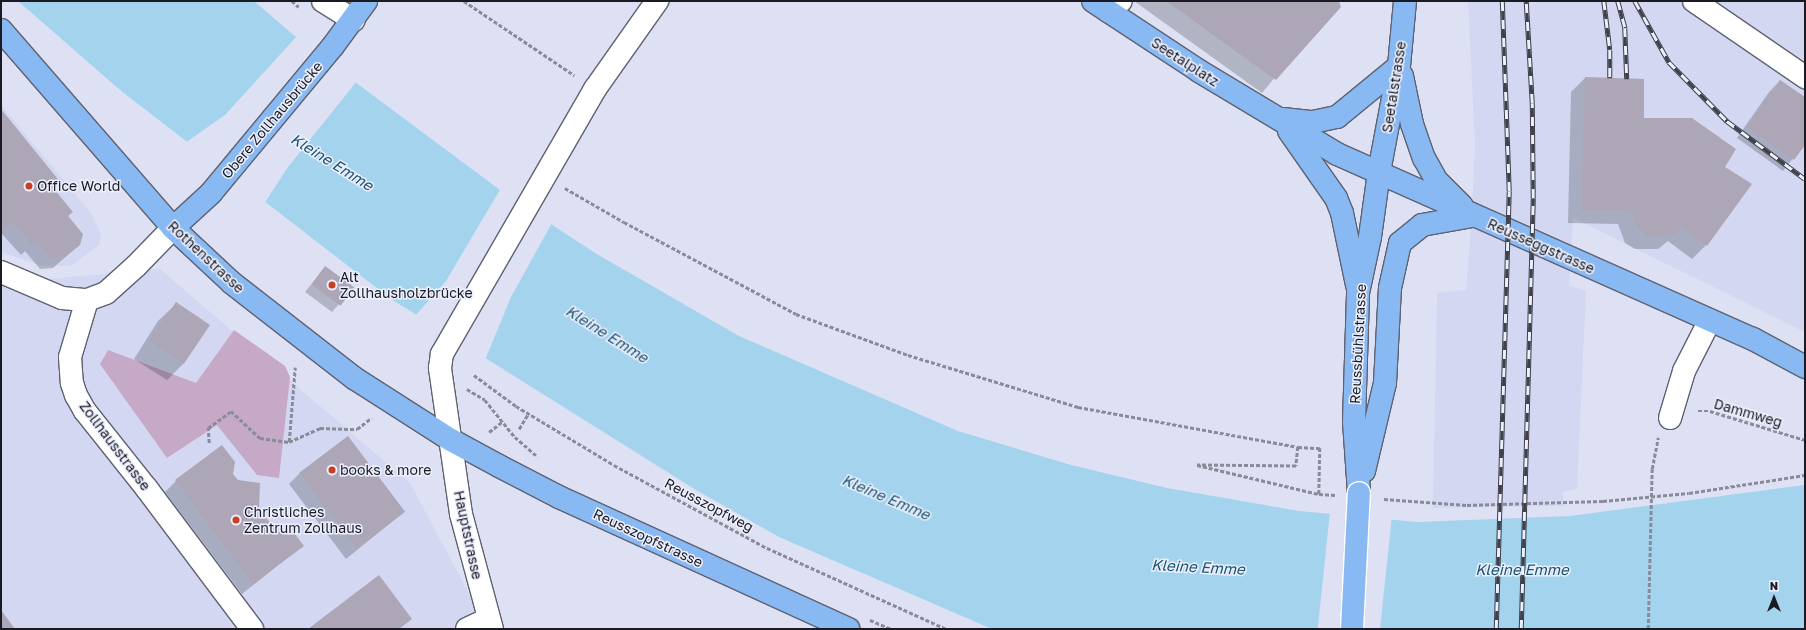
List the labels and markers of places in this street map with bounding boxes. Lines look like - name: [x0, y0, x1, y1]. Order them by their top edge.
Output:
- place label: Office World: [37, 178, 120, 194]
- marker: Office World: [24, 181, 34, 191]
- place label: Alt Zollhausholzbrücke: [340, 269, 473, 302]
- marker: Alt Zollhausholzbrücke: [327, 280, 337, 290]
- place label: books & more: [340, 462, 431, 478]
- marker: books & more: [327, 465, 337, 475]
- place label: Christliches Zentrum Zollhaus: [244, 504, 362, 536]
- marker: Christliches Zentrum Zollhaus: [231, 515, 241, 525]

